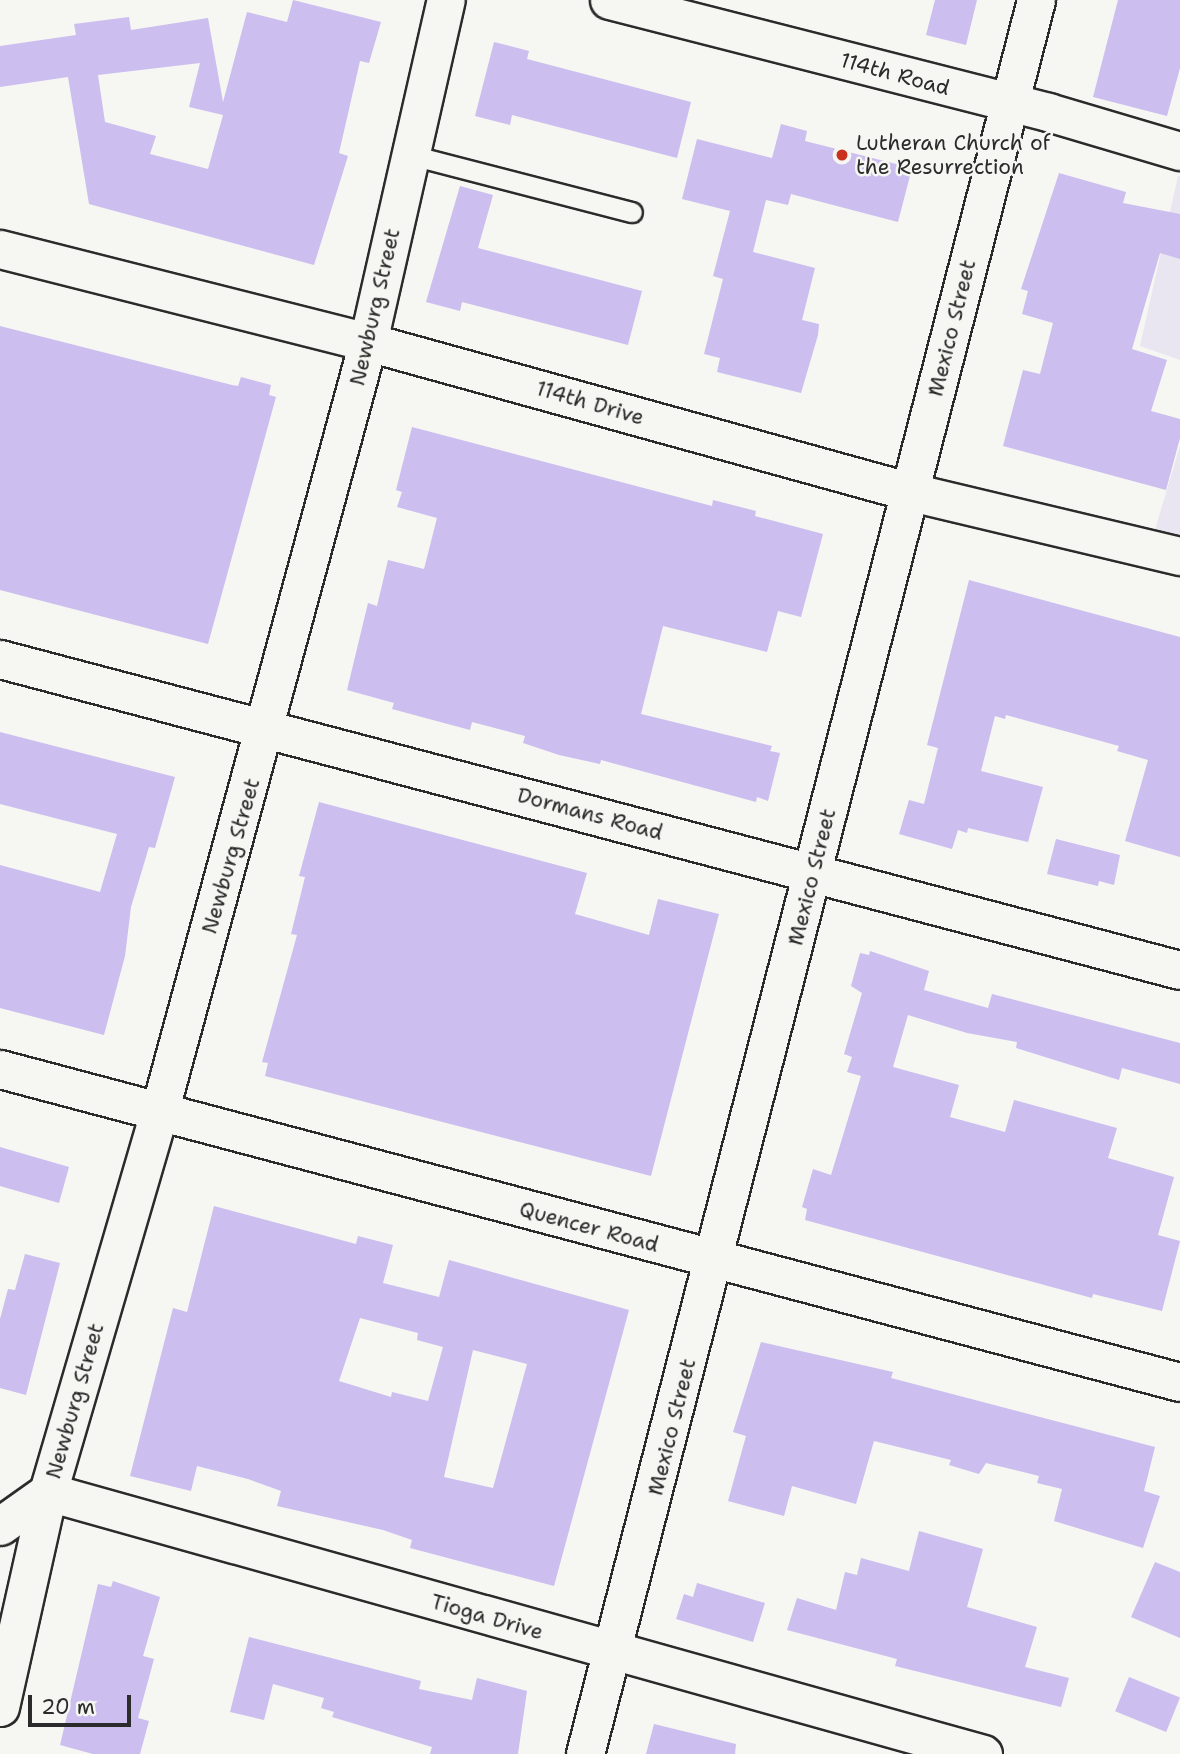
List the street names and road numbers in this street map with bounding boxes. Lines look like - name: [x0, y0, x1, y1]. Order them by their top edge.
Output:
- street label: 114th Road: [837, 47, 953, 101]
- street label: Newburg Street: [345, 226, 405, 388]
- street label: Mexico Street: [923, 257, 981, 399]
- street label: 114th Drive: [533, 376, 647, 430]
- street label: Newburg Street: [197, 775, 265, 937]
- street label: Dormans Road: [515, 782, 665, 846]
- street label: Mexico Street: [783, 806, 841, 948]
- street label: Quencer Road: [517, 1196, 661, 1258]
- street label: Newburg Street: [41, 1320, 109, 1482]
- street label: Mexico Street: [643, 1356, 701, 1498]
- street label: Tioga Drive: [428, 1589, 546, 1645]

